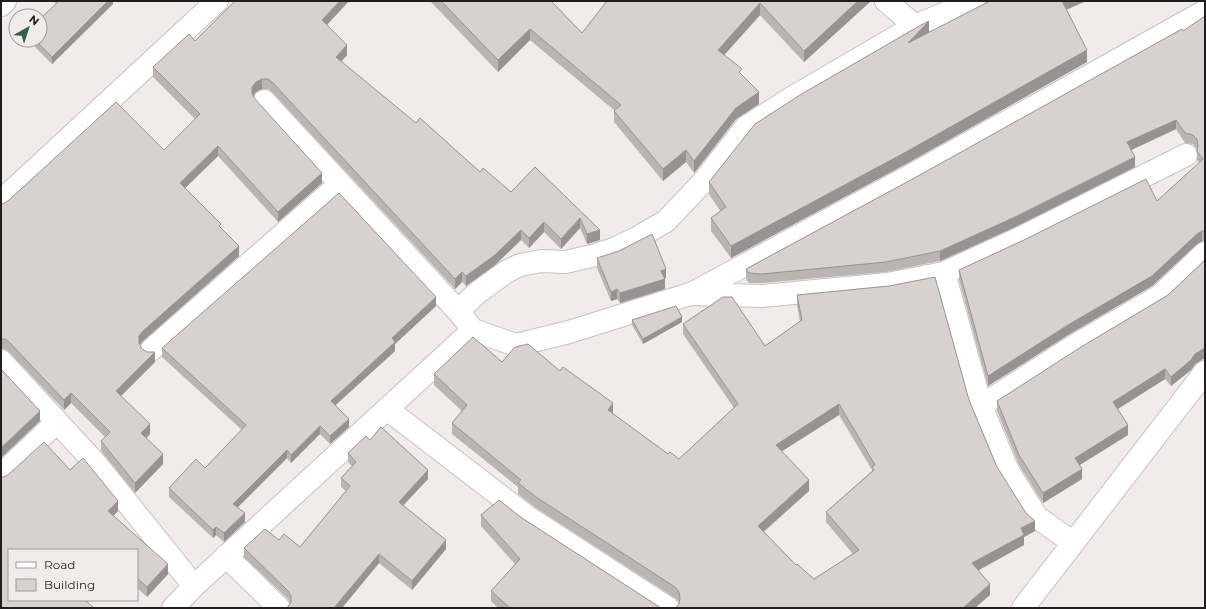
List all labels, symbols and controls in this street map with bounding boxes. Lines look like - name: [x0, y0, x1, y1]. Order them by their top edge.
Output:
- north arrow: [8, 8, 48, 48]
- text: N: [26, 12, 42, 28]
- legend: [8, 549, 138, 601]
- text: Road: [44, 557, 75, 572]
- text: Building: [44, 577, 95, 592]

